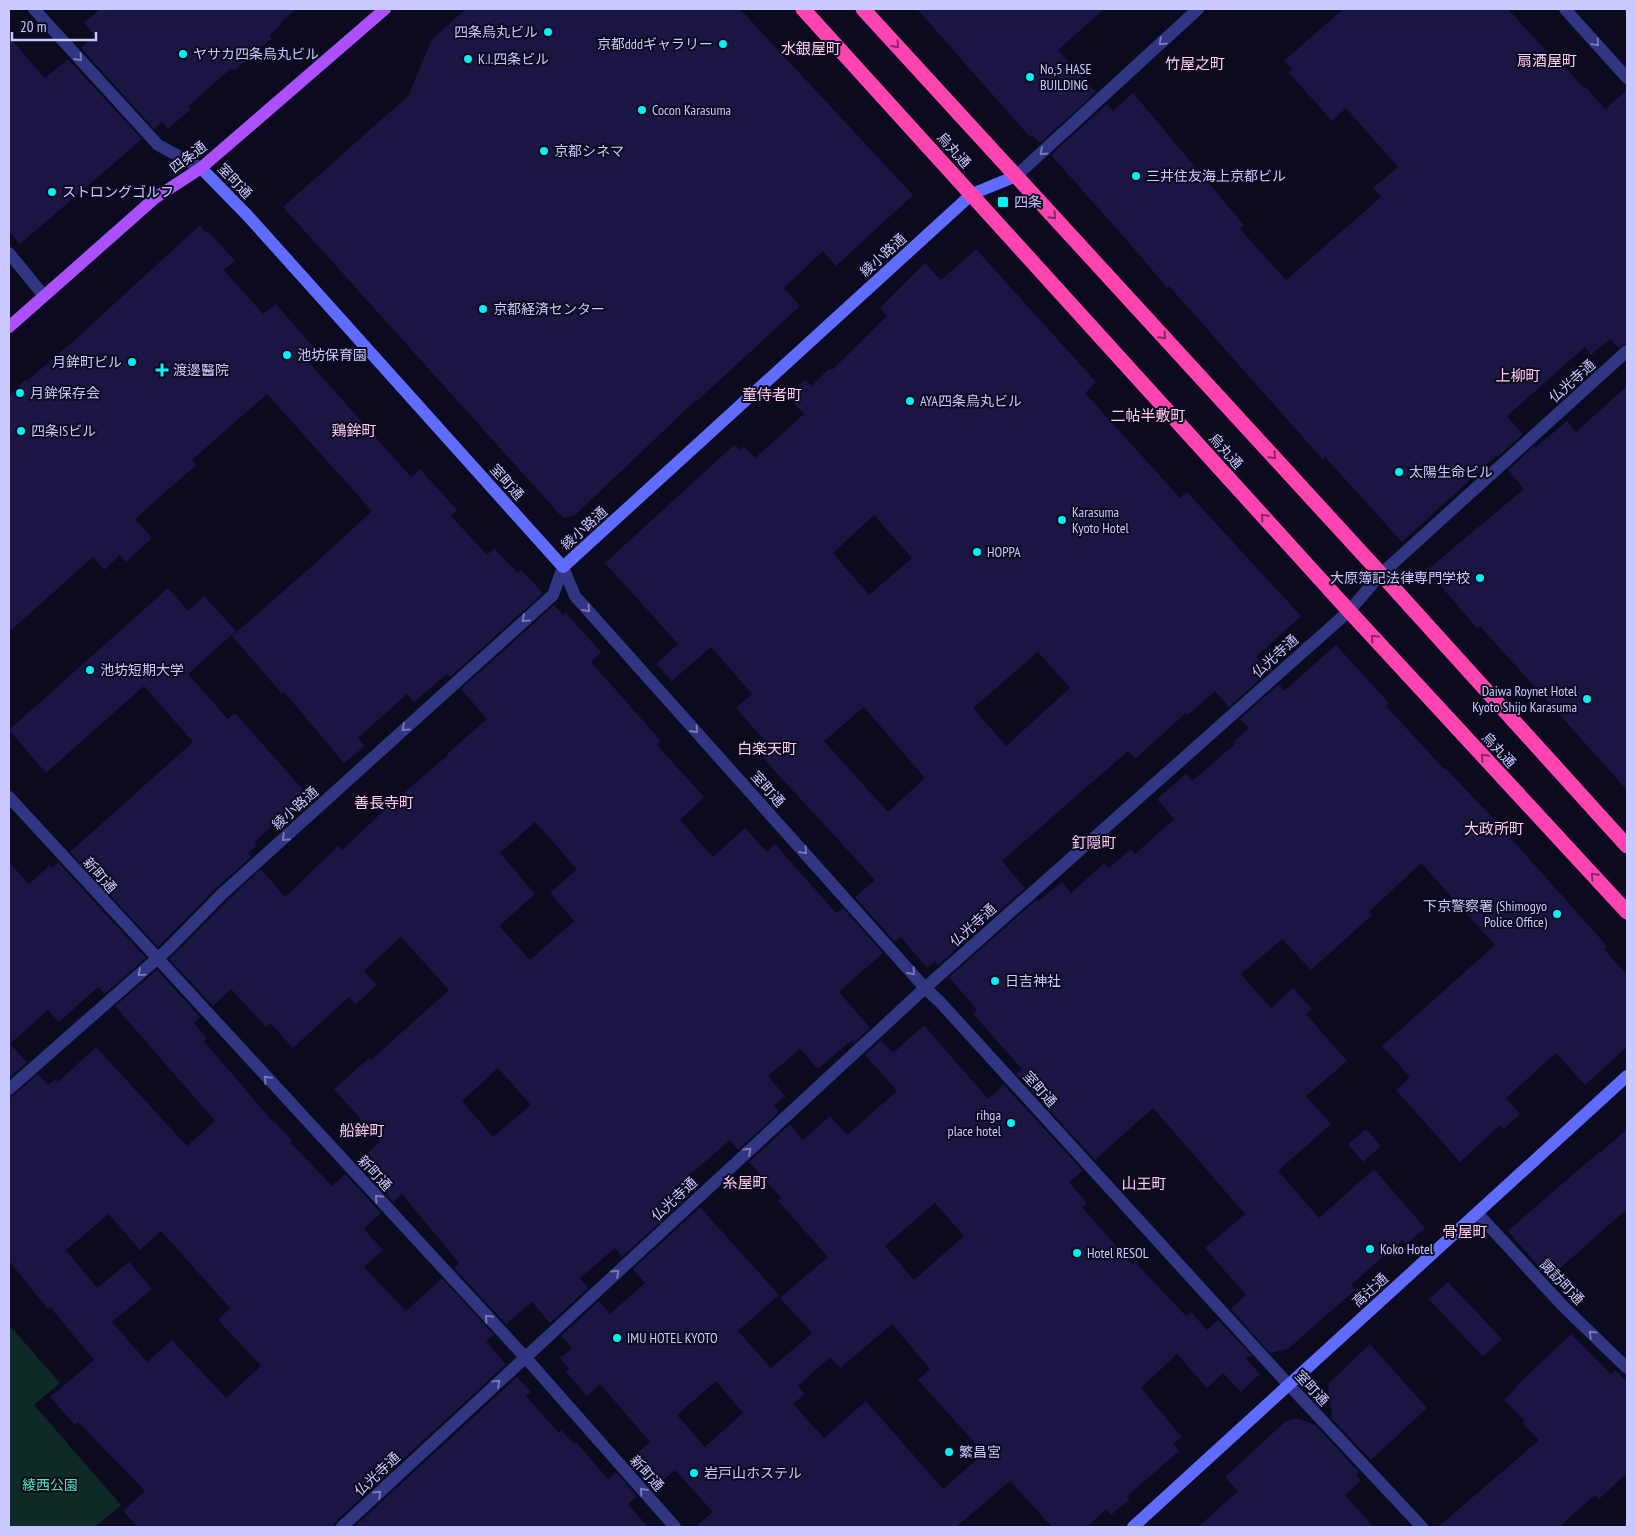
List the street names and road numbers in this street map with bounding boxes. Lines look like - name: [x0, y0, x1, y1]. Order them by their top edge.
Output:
- street label: 烏丸通: [933, 128, 975, 172]
- street label: 四条通: [166, 137, 210, 177]
- street label: 室町通: [214, 160, 256, 202]
- street label: 綾小路通: [856, 230, 910, 280]
- street label: 仏光寺通: [1545, 356, 1599, 406]
- street label: 烏丸通: [1205, 429, 1247, 473]
- street label: 室町通: [486, 460, 528, 504]
- street label: 綾小路通: [557, 503, 611, 553]
- street label: 仏光寺通: [1248, 631, 1302, 681]
- street label: 烏丸通: [1478, 729, 1520, 771]
- street label: 室町通: [747, 767, 789, 811]
- street label: 綾小路通: [268, 783, 322, 833]
- street label: 新町通: [79, 853, 121, 897]
- street label: 仏光寺通: [946, 900, 1000, 950]
- street label: 室町通: [1019, 1067, 1061, 1111]
- street label: 新町通: [354, 1152, 396, 1194]
- street label: 仏光寺通: [647, 1173, 701, 1225]
- street label: 諏訪町通: [1536, 1256, 1588, 1308]
- street label: 高辻通: [1348, 1269, 1392, 1311]
- street label: 室町通: [1291, 1367, 1333, 1409]
- street label: 仏光寺通: [350, 1448, 404, 1500]
- street label: 新町通: [626, 1451, 668, 1495]

